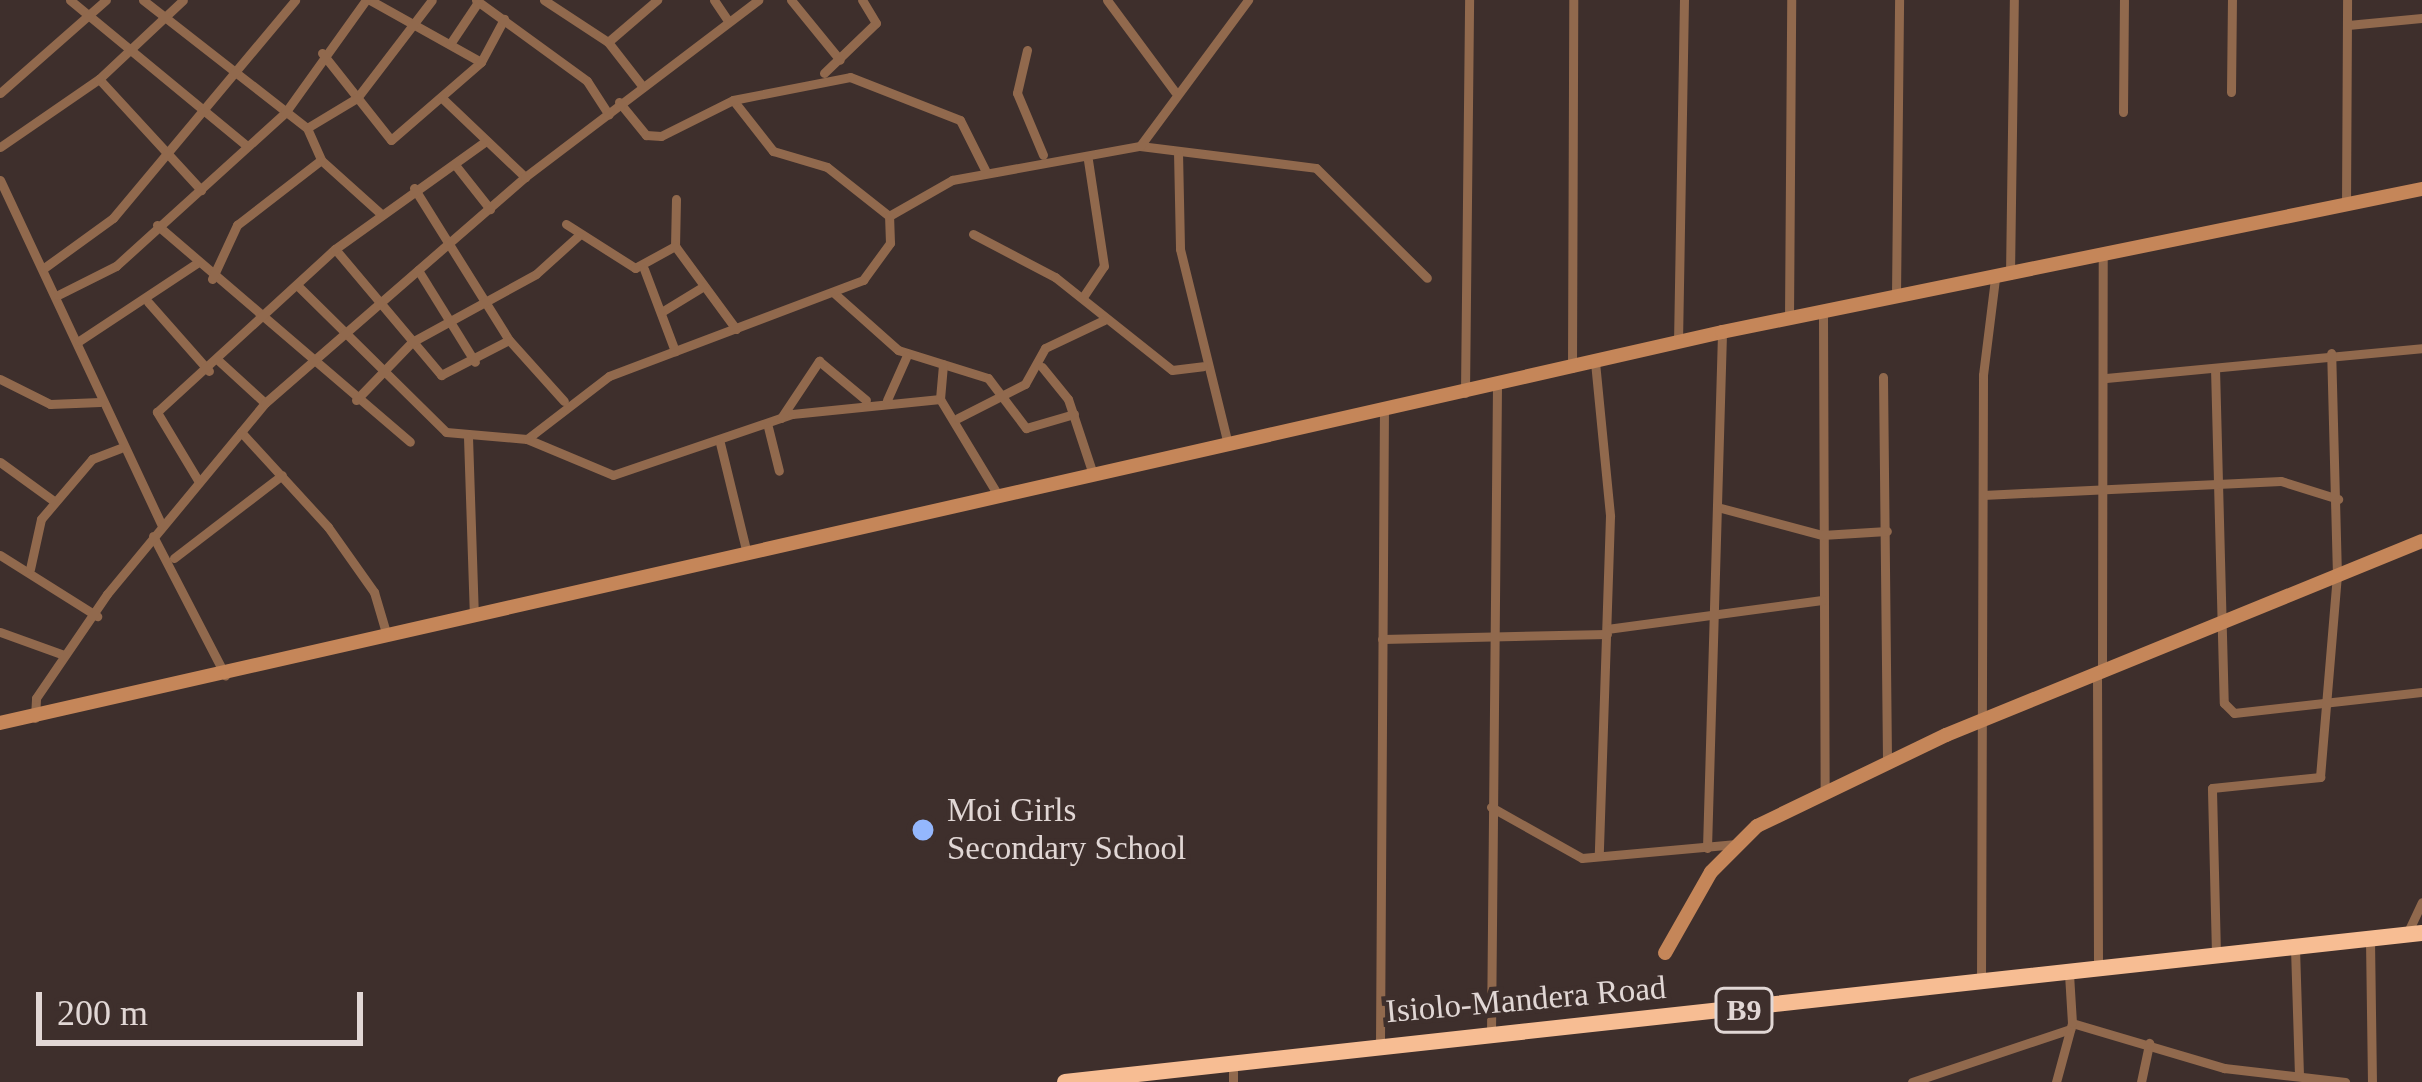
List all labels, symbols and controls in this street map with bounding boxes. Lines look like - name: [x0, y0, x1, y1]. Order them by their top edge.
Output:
- place label: Moi Girls Secondary School: [947, 791, 1186, 869]
- marker: Moi Girls Secondary School: [910, 817, 936, 843]
- scale bar: [42, 968, 369, 1042]
- street label: Isiolo-Mandera Road: [1384, 968, 1668, 1032]
- road number: B9: [1714, 986, 1774, 1034]
- text: 200 m: [57, 993, 148, 1033]

